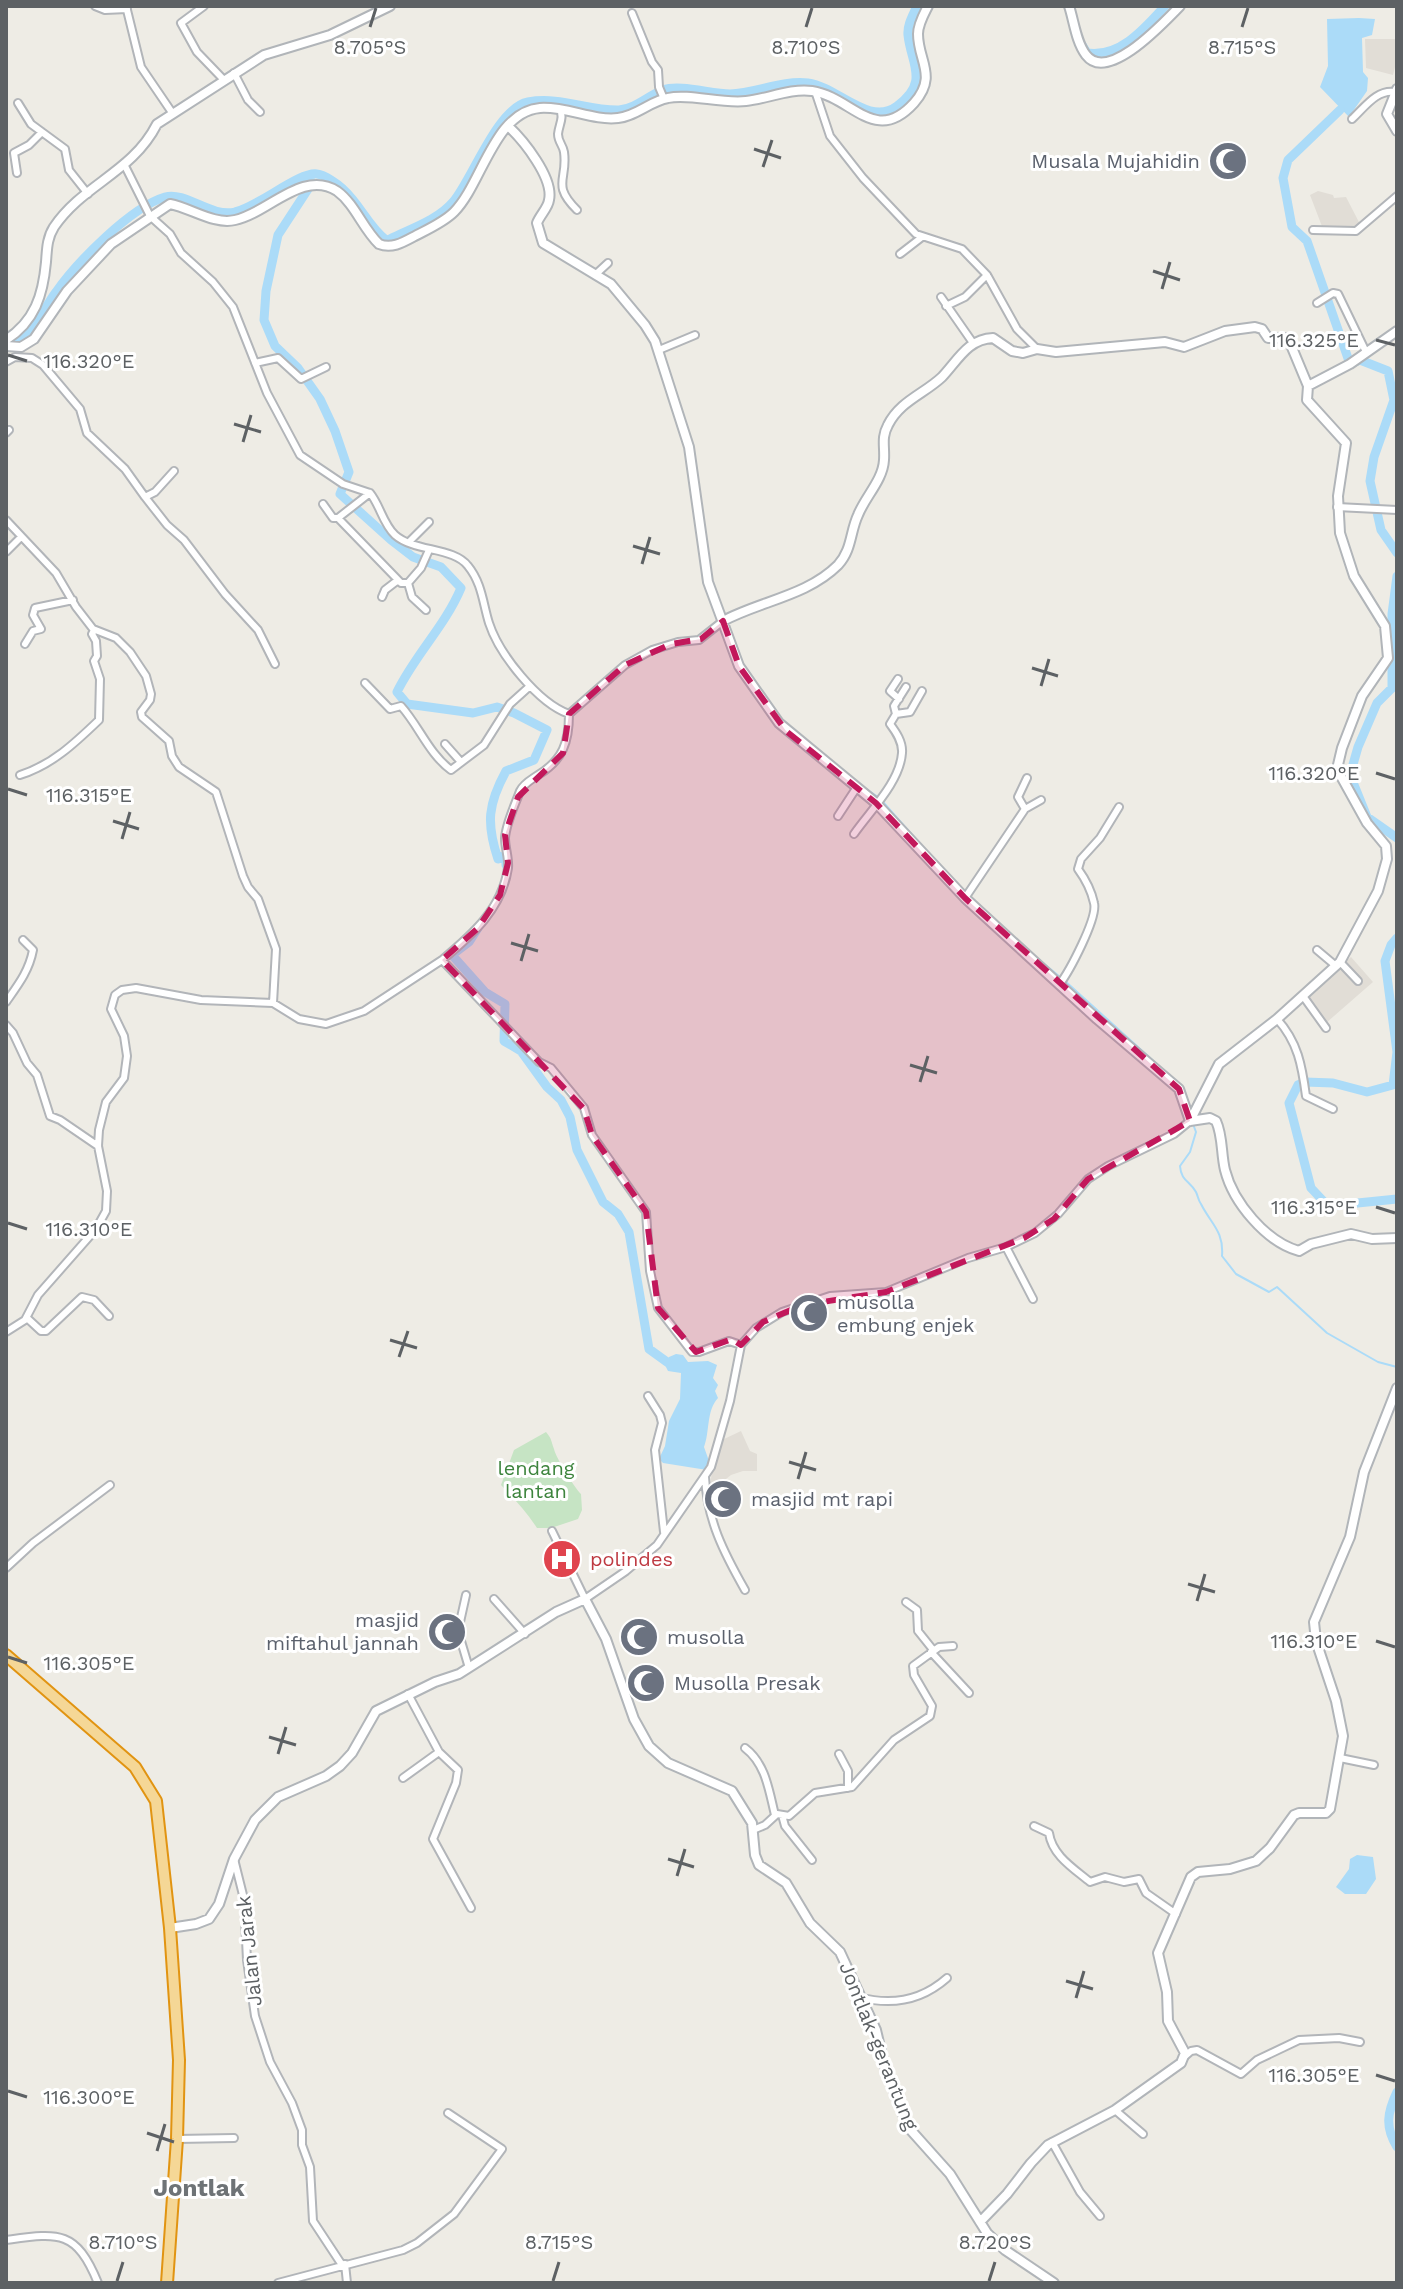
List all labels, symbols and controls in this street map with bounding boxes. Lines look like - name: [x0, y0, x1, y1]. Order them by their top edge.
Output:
- text: 8.705°S: [334, 35, 406, 59]
- text: 8.710°S: [771, 35, 841, 59]
- text: 8.715°S: [1208, 35, 1276, 59]
- mosque icon: Musala Mujahidin: [1207, 140, 1249, 182]
- place label: Musala Mujahidin: [1031, 149, 1200, 173]
- text: 116.325°E: [1269, 328, 1359, 352]
- text: 116.320°E: [44, 349, 134, 373]
- text: 116.320°E: [1269, 761, 1359, 785]
- text: 116.315°E: [46, 783, 132, 807]
- text: 116.315°E: [1271, 1195, 1357, 1219]
- text: 116.310°E: [46, 1217, 132, 1241]
- place label: musolla embung enjek: [837, 1290, 974, 1337]
- mosque icon: musolla embung enjek: [788, 1292, 830, 1334]
- park label: lendang lantan: [498, 1456, 575, 1503]
- mosque icon: masjid mt rapi: [702, 1478, 744, 1520]
- place label: masjid mt rapi: [751, 1487, 893, 1511]
- hospital icon: polindes: [541, 1538, 583, 1580]
- place label: polindes: [590, 1547, 673, 1571]
- place label: masjid miftahul jannah: [266, 1608, 419, 1655]
- mosque icon: masjid miftahul jannah: [426, 1611, 468, 1653]
- mosque icon: musolla: [618, 1616, 660, 1658]
- place label: musolla: [667, 1625, 745, 1649]
- text: 116.310°E: [1271, 1629, 1357, 1653]
- text: 116.305°E: [44, 1651, 134, 1675]
- mosque icon: Musolla Presak: [625, 1662, 667, 1704]
- place label: Musolla Presak: [674, 1671, 821, 1695]
- street label: Jalan Jarak: [231, 1894, 267, 2008]
- street label: Jontlak-gerantung: [834, 1959, 924, 2134]
- text: 116.305°E: [1269, 2063, 1359, 2087]
- text: 116.300°E: [43, 2085, 135, 2109]
- district label: Jontlak: [153, 2174, 245, 2202]
- text: 8.710°S: [88, 2230, 158, 2254]
- text: 8.715°S: [525, 2230, 593, 2254]
- text: 8.720°S: [958, 2230, 1032, 2254]

